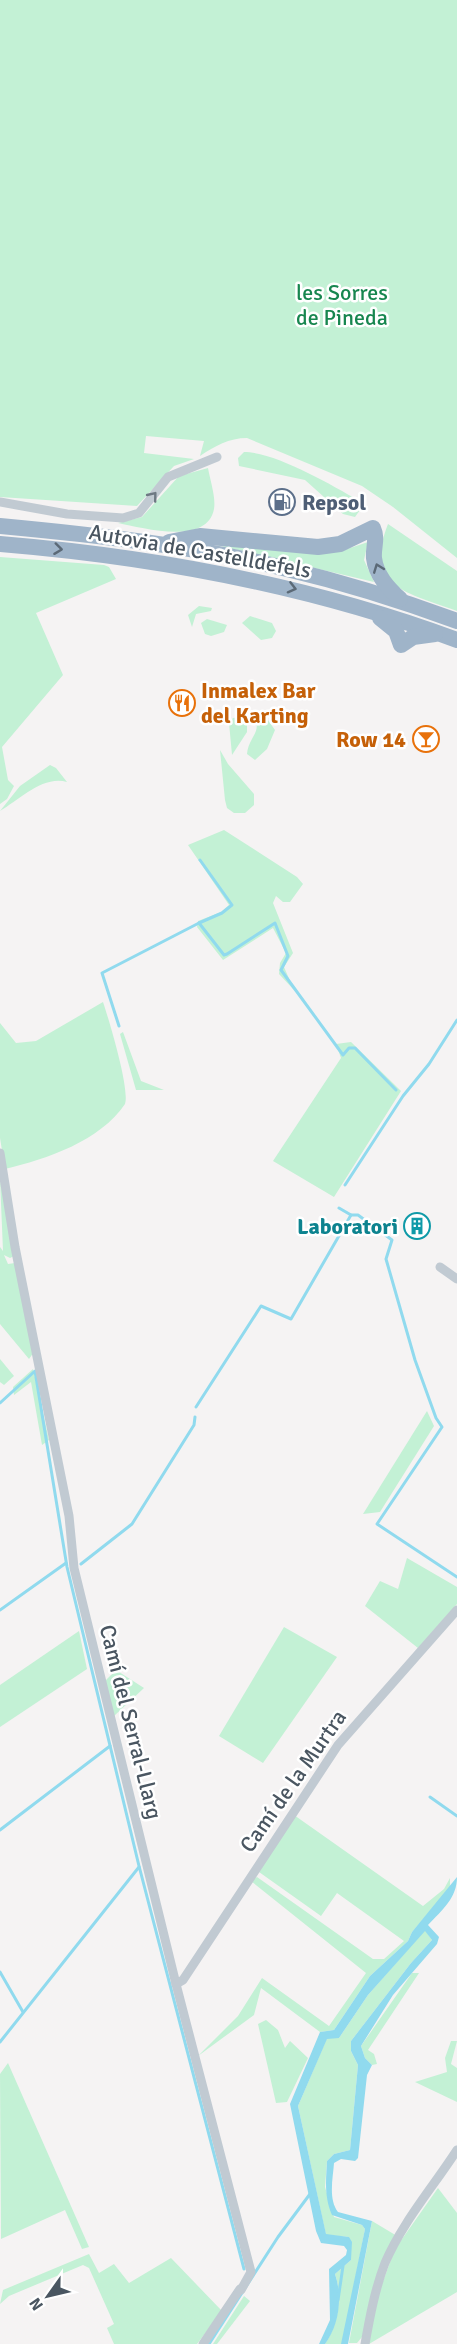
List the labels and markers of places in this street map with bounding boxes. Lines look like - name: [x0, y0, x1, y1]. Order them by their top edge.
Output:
- fuel station icon: Repsol: [267, 487, 297, 517]
- place label: Repsol: [302, 489, 366, 516]
- place label: Inmalex Bar del Karting: [201, 677, 316, 729]
- restaurant icon: Inmalex Bar del Karting: [167, 688, 197, 718]
- bar icon: Row 14: [411, 724, 441, 754]
- place label: Row 14: [336, 726, 406, 753]
- building icon: Laboratori: [402, 1211, 432, 1241]
- place label: Laboratori: [297, 1213, 398, 1240]

